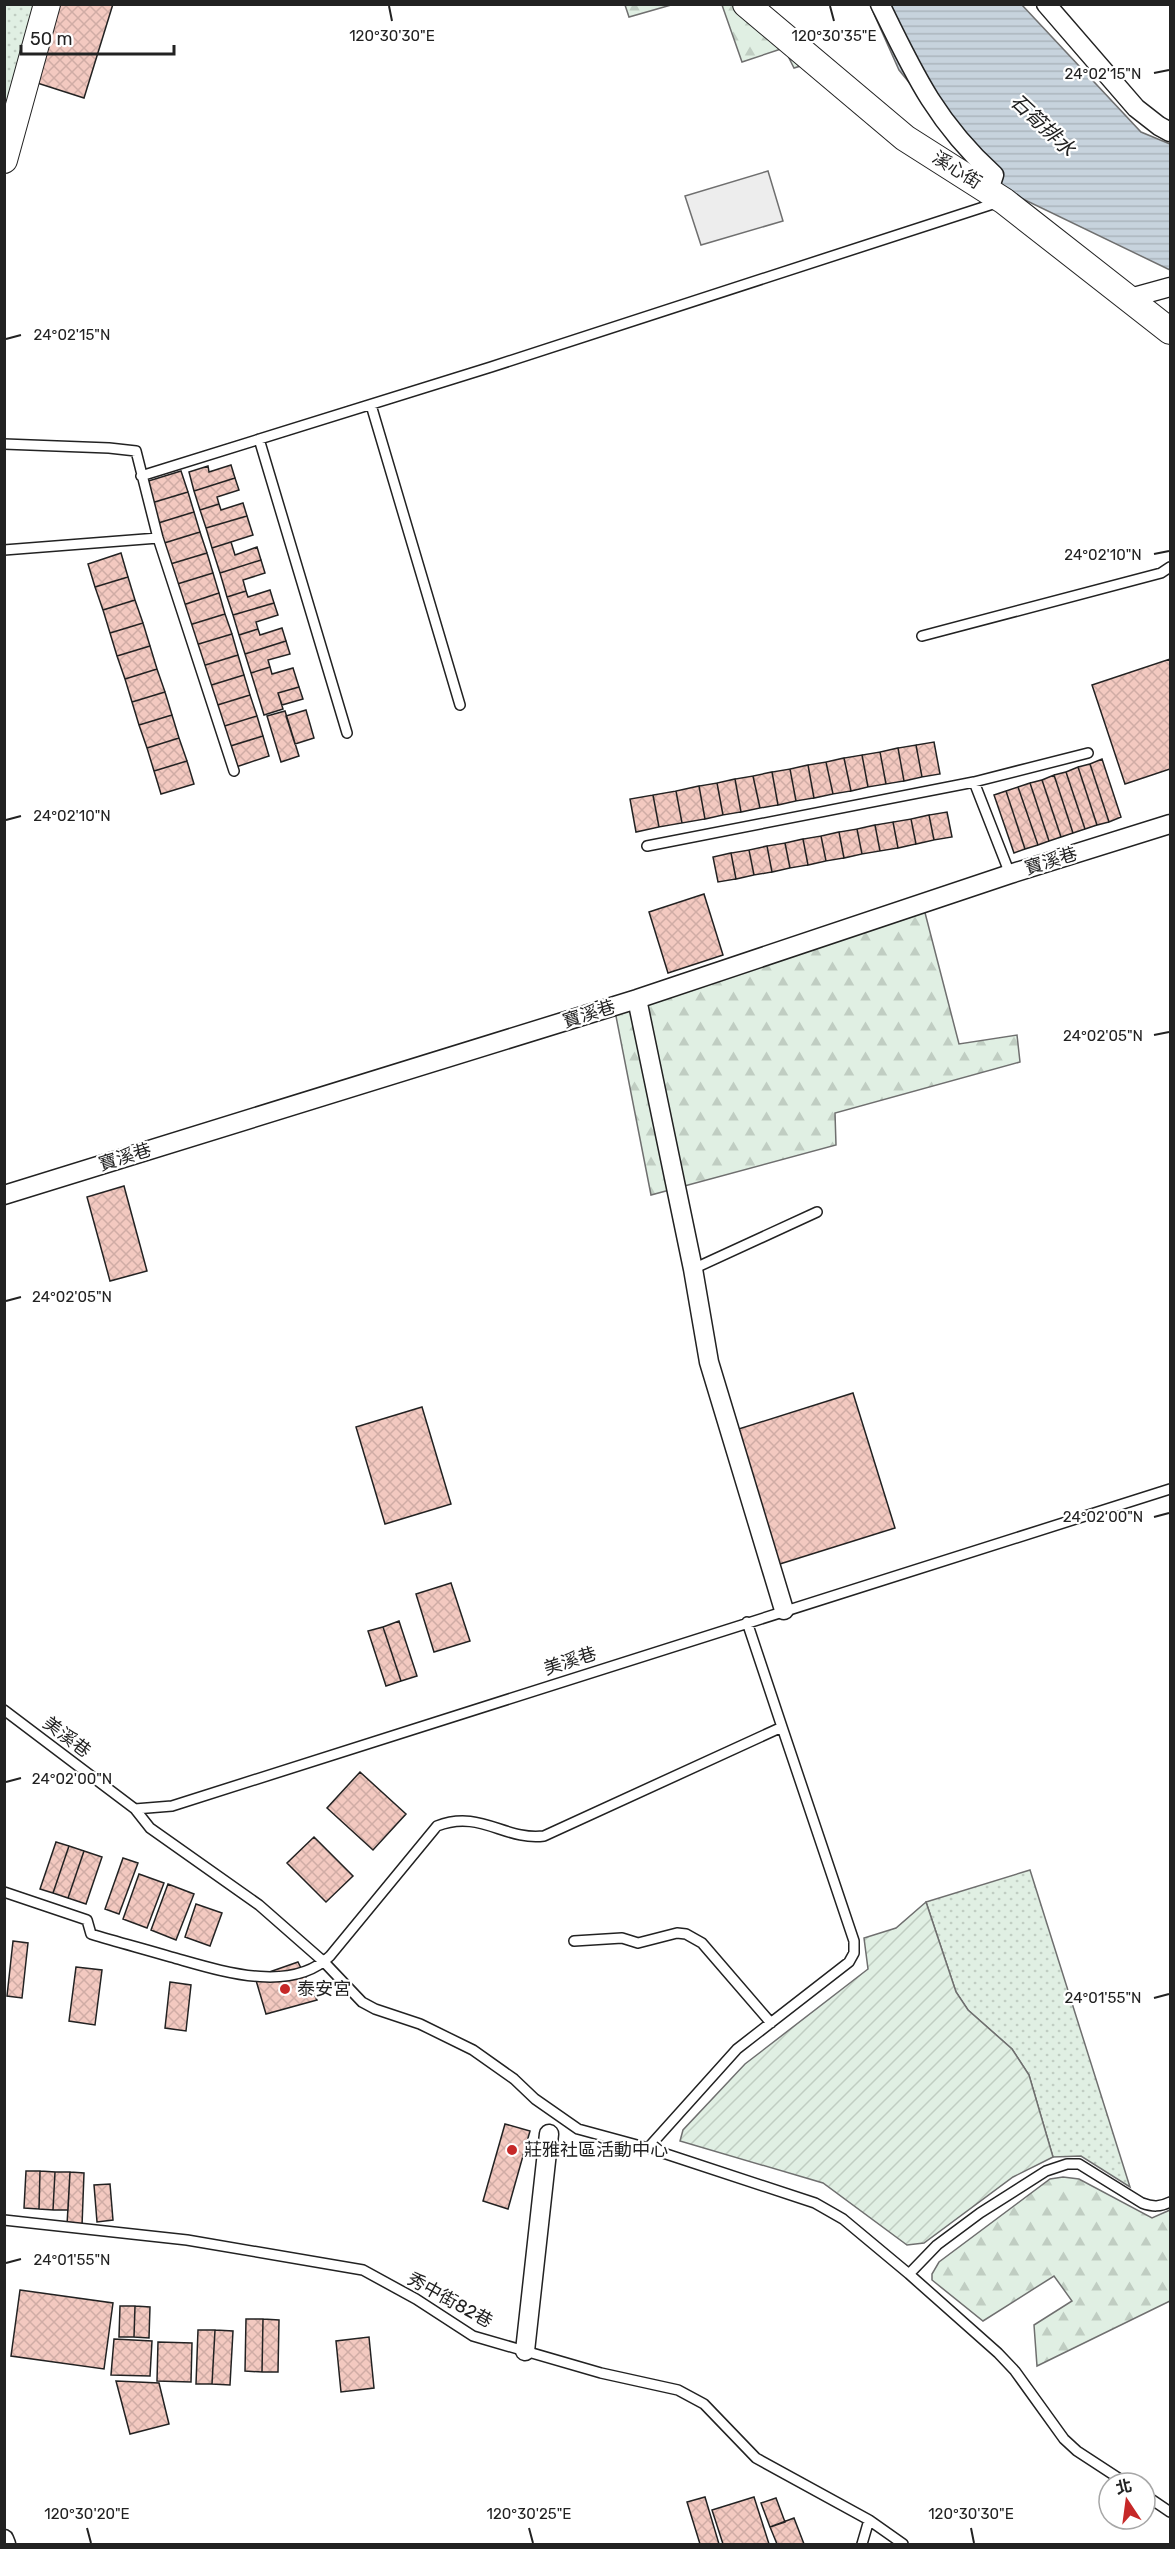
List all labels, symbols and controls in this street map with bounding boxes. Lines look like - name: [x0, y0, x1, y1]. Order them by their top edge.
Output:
- scale bar: [21, 18, 174, 56]
- text: 120°30'30"E: [349, 27, 435, 45]
- text: 120°30'35"E: [791, 27, 877, 45]
- text: 50 m: [30, 28, 73, 50]
- text: 24°02'15"N: [1065, 65, 1141, 83]
- water label: 石筍排水: [1006, 89, 1081, 162]
- street label: 溪心街: [928, 146, 986, 194]
- text: 24°02'15"N: [34, 326, 110, 344]
- text: 24°02'10"N: [1064, 546, 1142, 564]
- text: 24°02'10"N: [33, 807, 111, 825]
- street label: 寶溪巷: [1022, 843, 1080, 879]
- street label: 寶溪巷: [560, 996, 618, 1032]
- text: 24°02'05"N: [1063, 1027, 1143, 1045]
- street label: 寶溪巷: [96, 1139, 154, 1175]
- text: 24°02'05"N: [32, 1288, 112, 1306]
- text: 24°02'00"N: [1063, 1508, 1143, 1526]
- street label: 美溪巷: [541, 1642, 599, 1680]
- street label: 美溪巷: [39, 1712, 95, 1762]
- text: 24°02'00"N: [32, 1770, 112, 1788]
- place label: 泰安宮: [297, 1978, 351, 2000]
- marker: 泰安宮: [278, 1982, 292, 1996]
- text: 24°01'55"N: [1065, 1989, 1141, 2007]
- place label: 莊雅社區活動中心: [524, 2139, 668, 2161]
- marker: 莊雅社區活動中心: [505, 2143, 519, 2157]
- text: 24°01'55"N: [34, 2251, 110, 2269]
- street label: 秀中街82巷: [404, 2268, 496, 2332]
- north arrow: [1097, 2471, 1157, 2531]
- text: 北: [1114, 2476, 1134, 2498]
- text: 120°30'20"E: [44, 2505, 130, 2523]
- text: 120°30'25"E: [487, 2505, 571, 2523]
- text: 120°30'30"E: [928, 2505, 1014, 2523]

